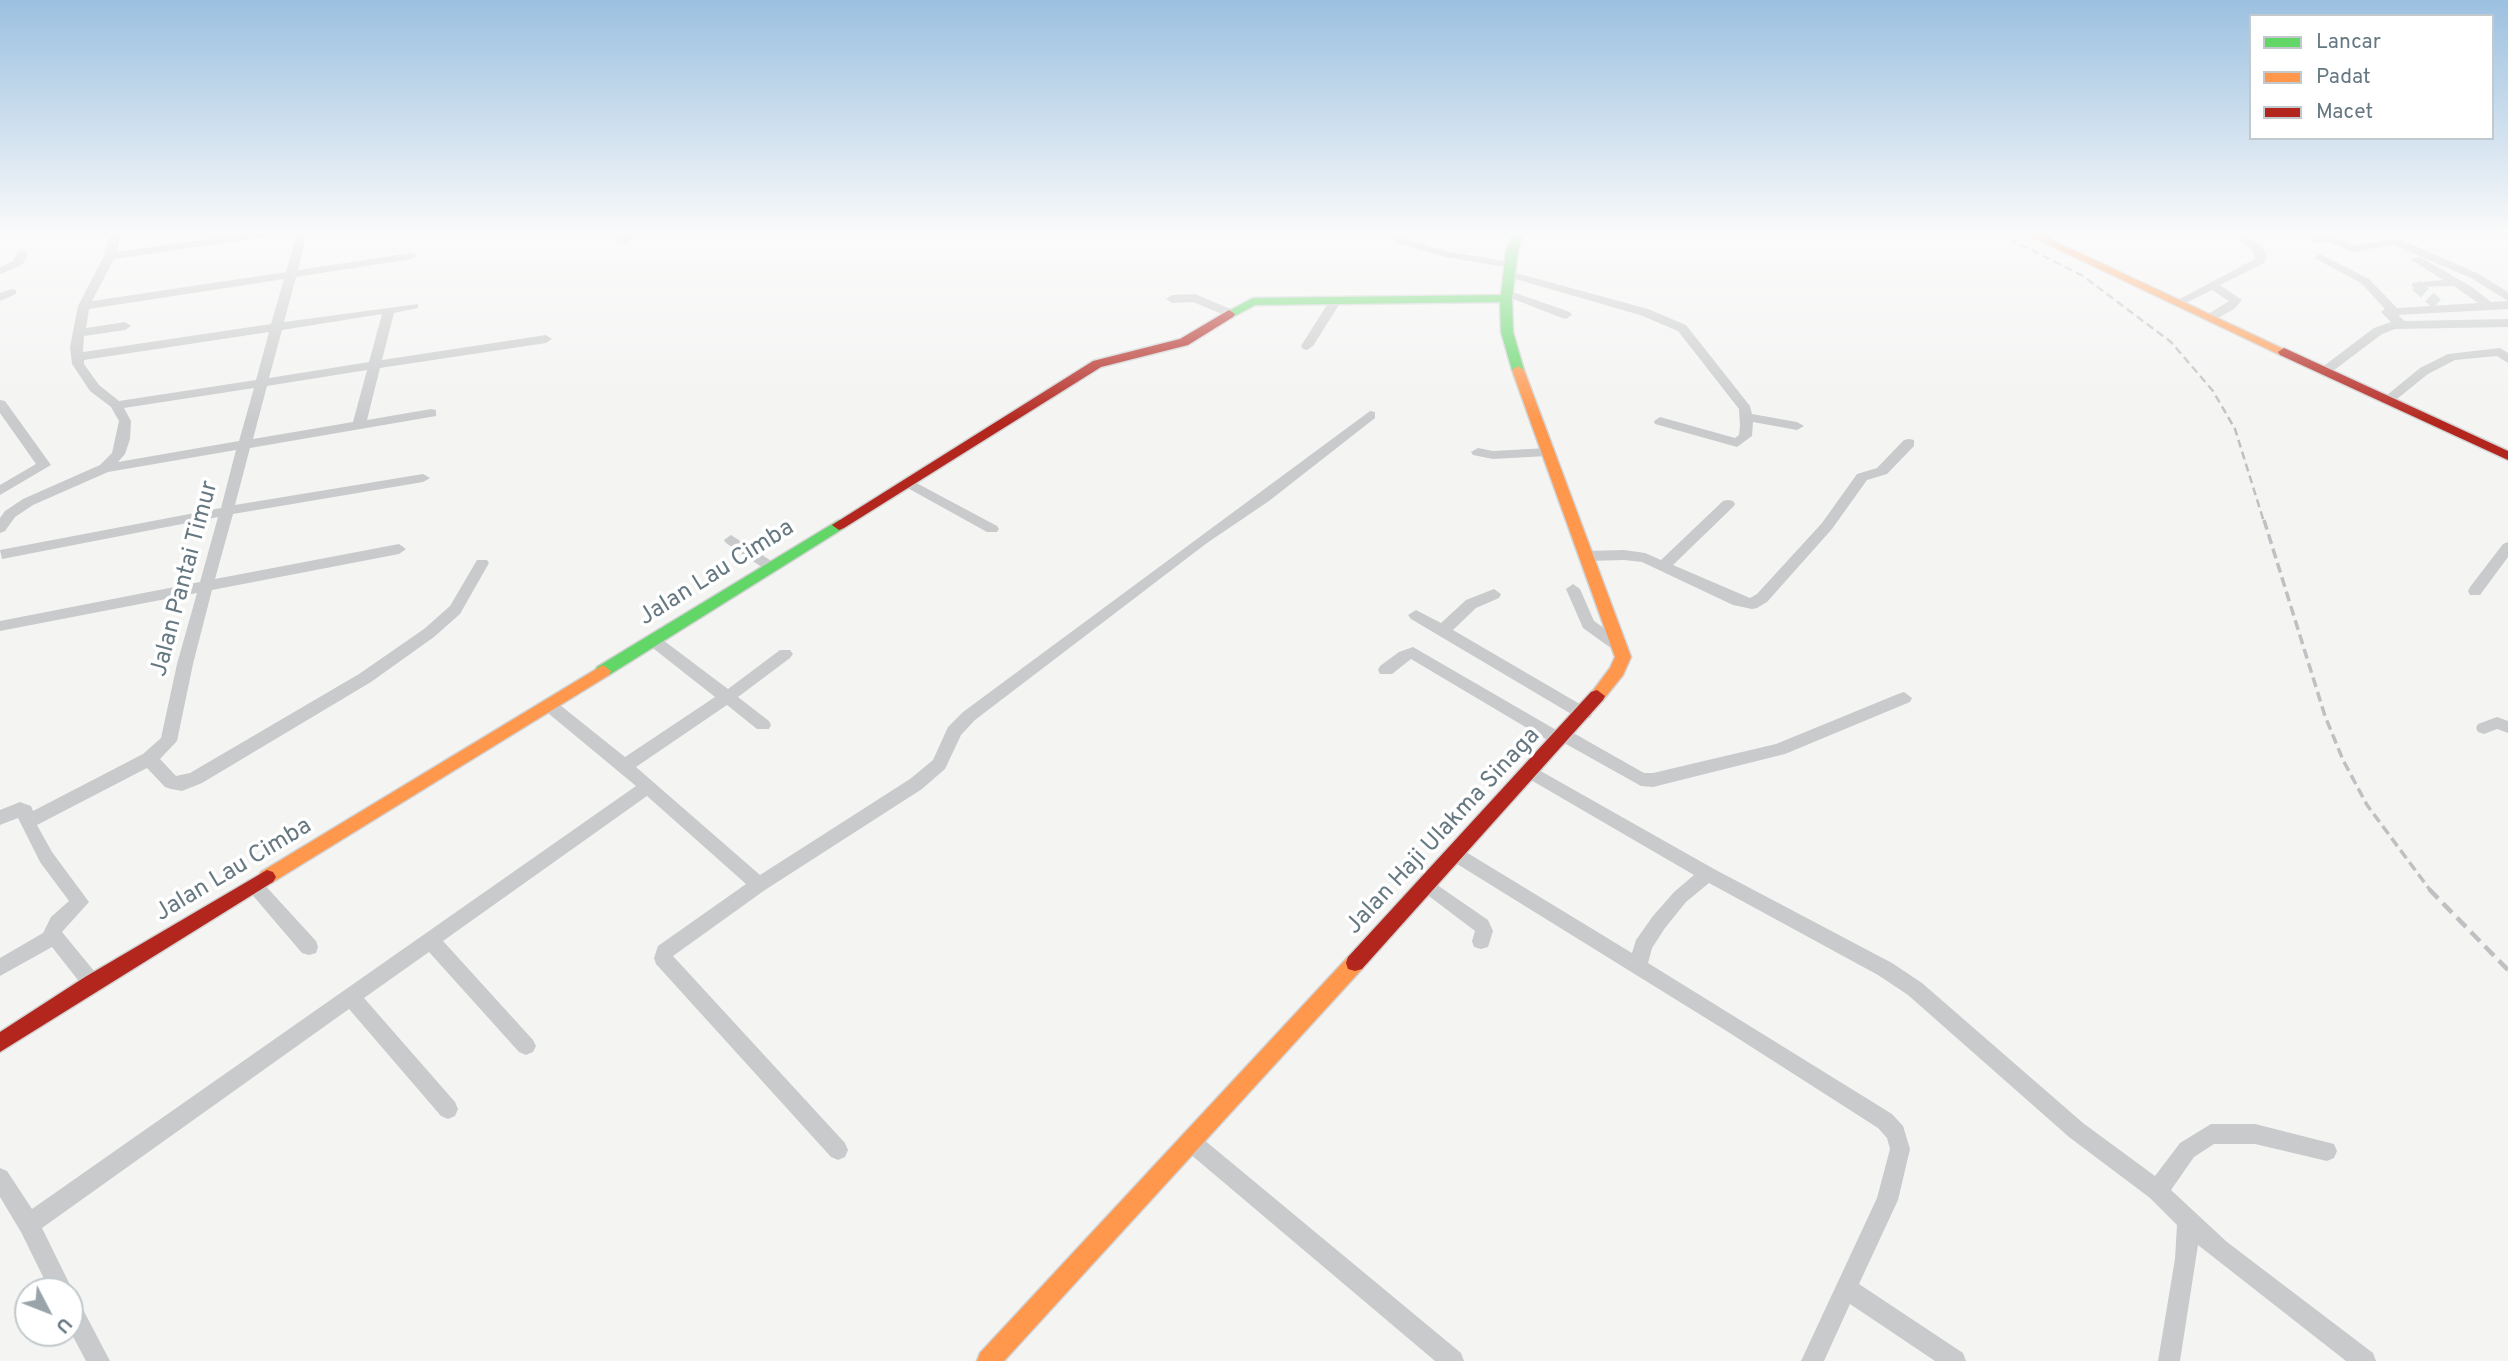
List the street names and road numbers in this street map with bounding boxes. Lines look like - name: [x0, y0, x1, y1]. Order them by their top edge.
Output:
- street label: Jalan Pantai Timur: [146, 478, 226, 680]
- street label: Jalan Lau Cimba: [634, 515, 800, 633]
- street label: Jalan Haji Ulakma Sinaga: [1341, 723, 1547, 941]
- street label: Jalan Lau Cimba: [150, 813, 318, 929]

